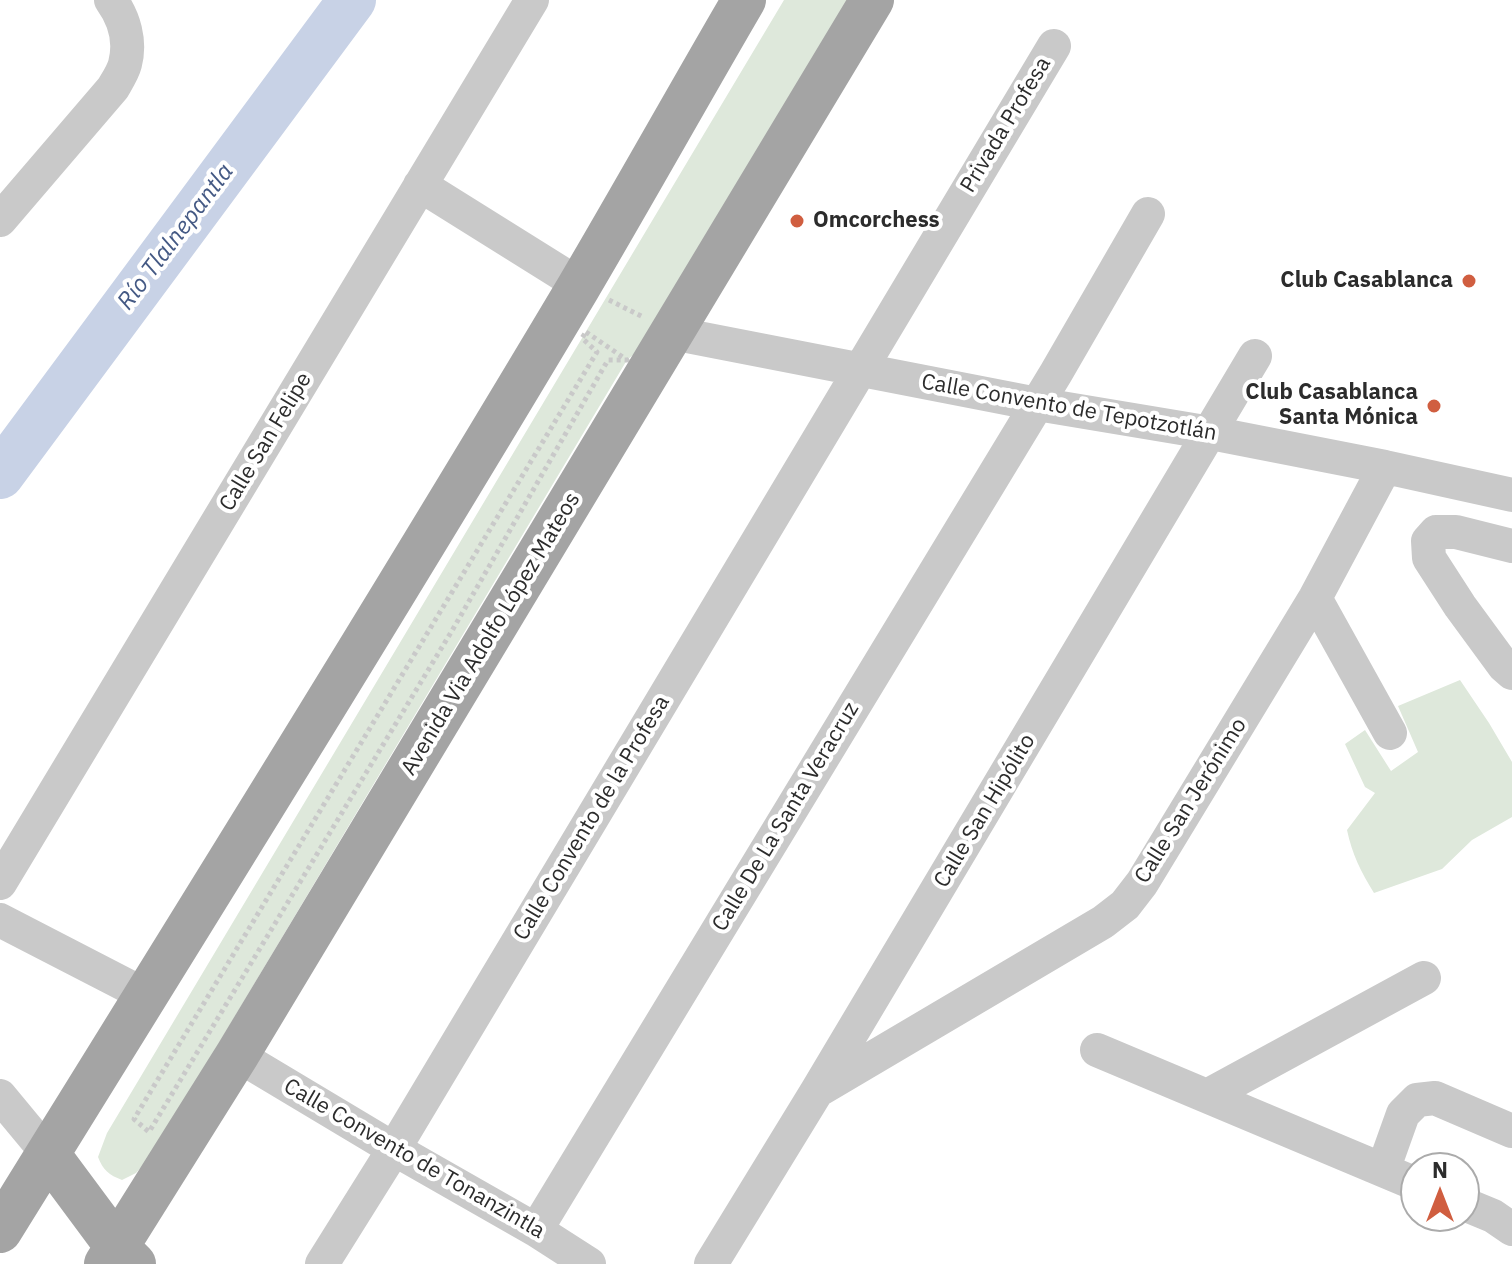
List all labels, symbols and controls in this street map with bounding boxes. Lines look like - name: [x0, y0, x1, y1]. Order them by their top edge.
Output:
- street label: Privada Profesa: [955, 52, 1057, 198]
- water label: Río Tlalnepantla: [112, 158, 240, 316]
- place label: Omcorchess: [813, 208, 940, 234]
- marker: Omcorchess: [788, 212, 806, 230]
- place label: Club Casablanca: [1280, 268, 1453, 294]
- marker: Club Casablanca: [1460, 272, 1478, 290]
- street label: Calle San Felipe: [214, 368, 318, 516]
- street label: Calle Convento de Tepotzotlán: [919, 369, 1219, 447]
- place label: Club Casablanca Santa Mónica: [1245, 380, 1418, 432]
- marker: Club Casablanca Santa Mónica: [1425, 397, 1443, 415]
- street label: Avenida Via Adolfo López Mateos: [396, 488, 586, 780]
- street label: Calle Convento de la Profesa: [508, 691, 676, 945]
- street label: Calle De La Santa Veracruz: [707, 698, 865, 936]
- street label: Calle San Jerónimo: [1130, 713, 1252, 889]
- street label: Calle San Hipólito: [929, 729, 1041, 893]
- street label: Calle Convento de Tonanzintla: [279, 1073, 549, 1245]
- north arrow: [1400, 1152, 1480, 1232]
- text: N: [1432, 1155, 1448, 1184]

